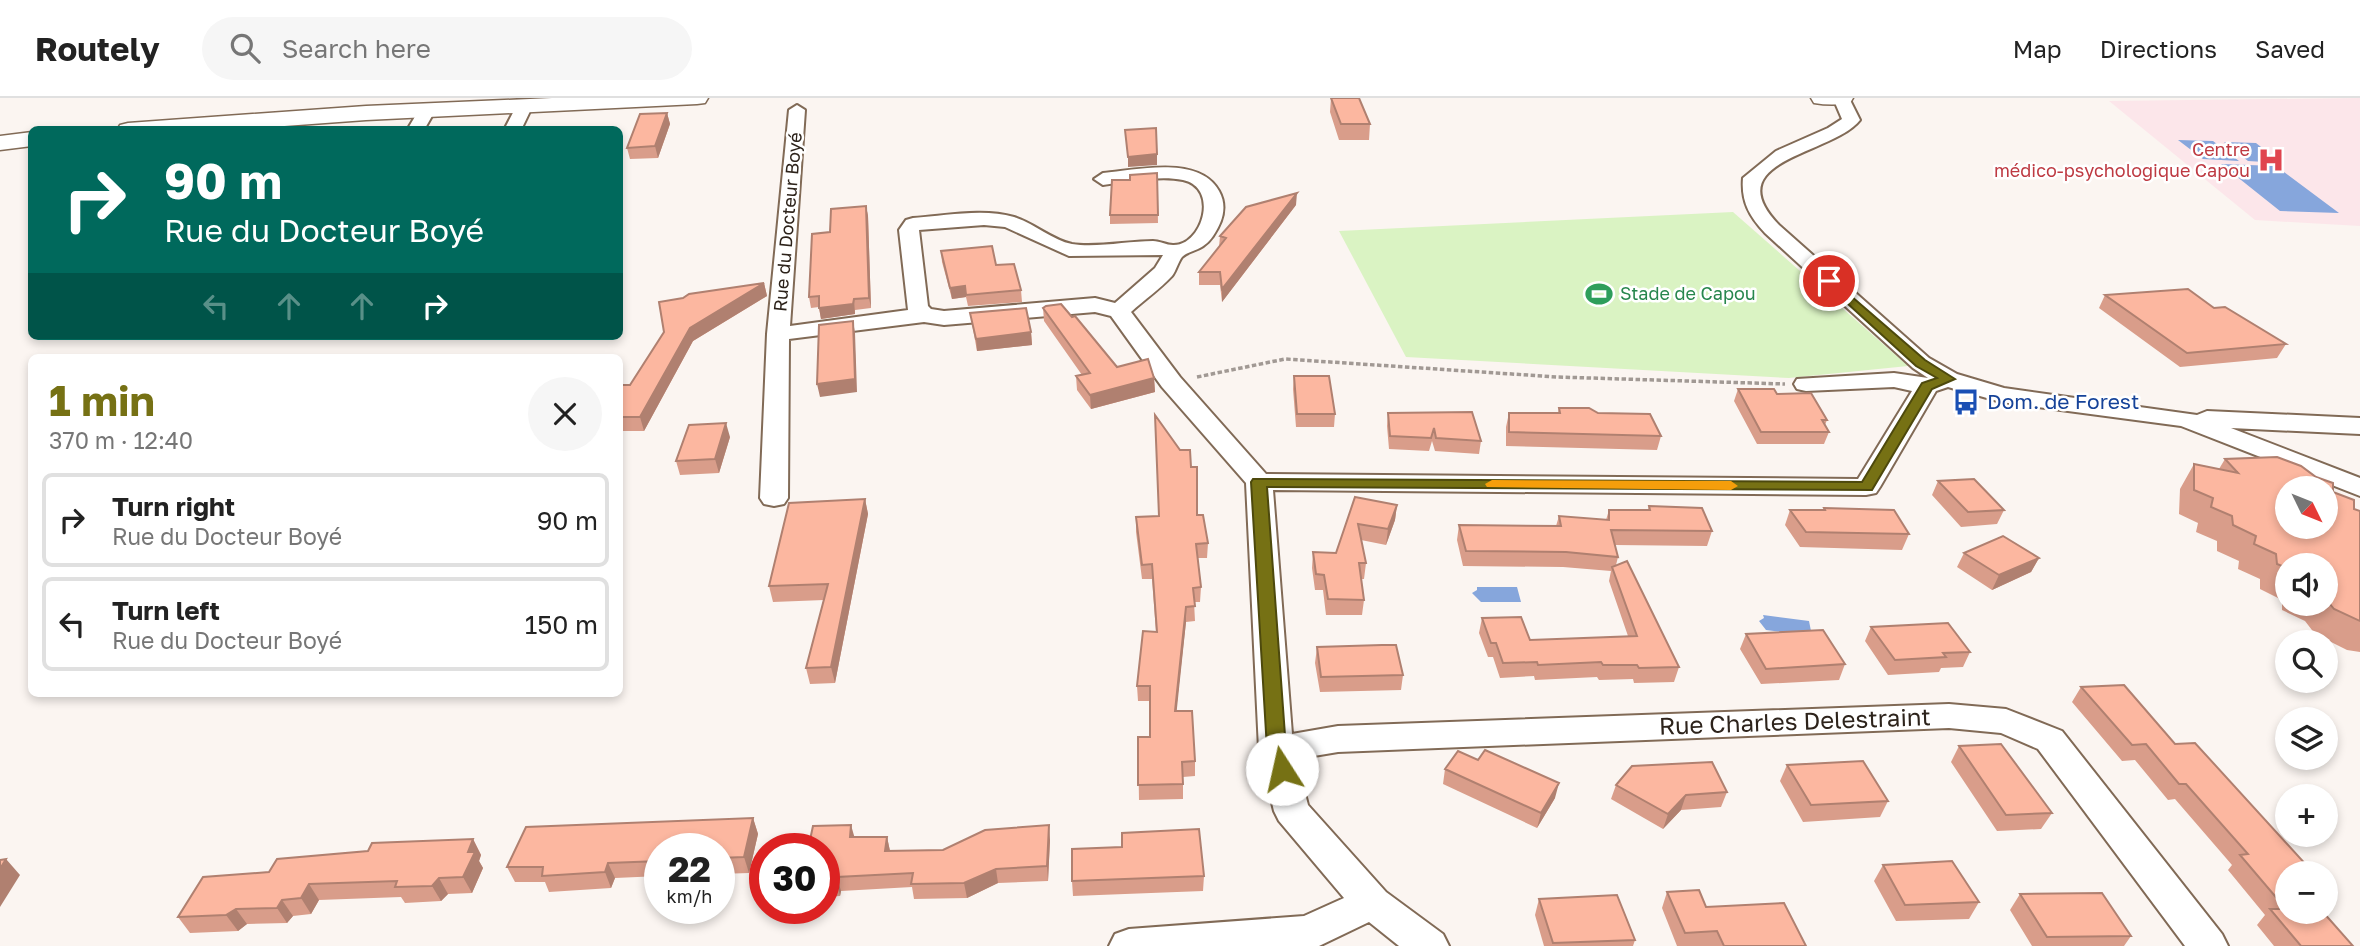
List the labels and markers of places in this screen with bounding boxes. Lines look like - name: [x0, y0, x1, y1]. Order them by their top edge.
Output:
- place label: Centre médico-psychologique Capou: [1994, 138, 2250, 181]
- hospital icon: Centre médico-psychologique Capou: [2256, 145, 2286, 175]
- pin: [1799, 251, 1859, 311]
- sports icon: Stade de Capou: [1584, 279, 1614, 309]
- place label: Stade de Capou: [1620, 282, 1756, 304]
- bus stop icon: Dom. de Forest: [1951, 387, 1981, 417]
- place label: Dom. de Forest: [1987, 388, 2139, 414]

